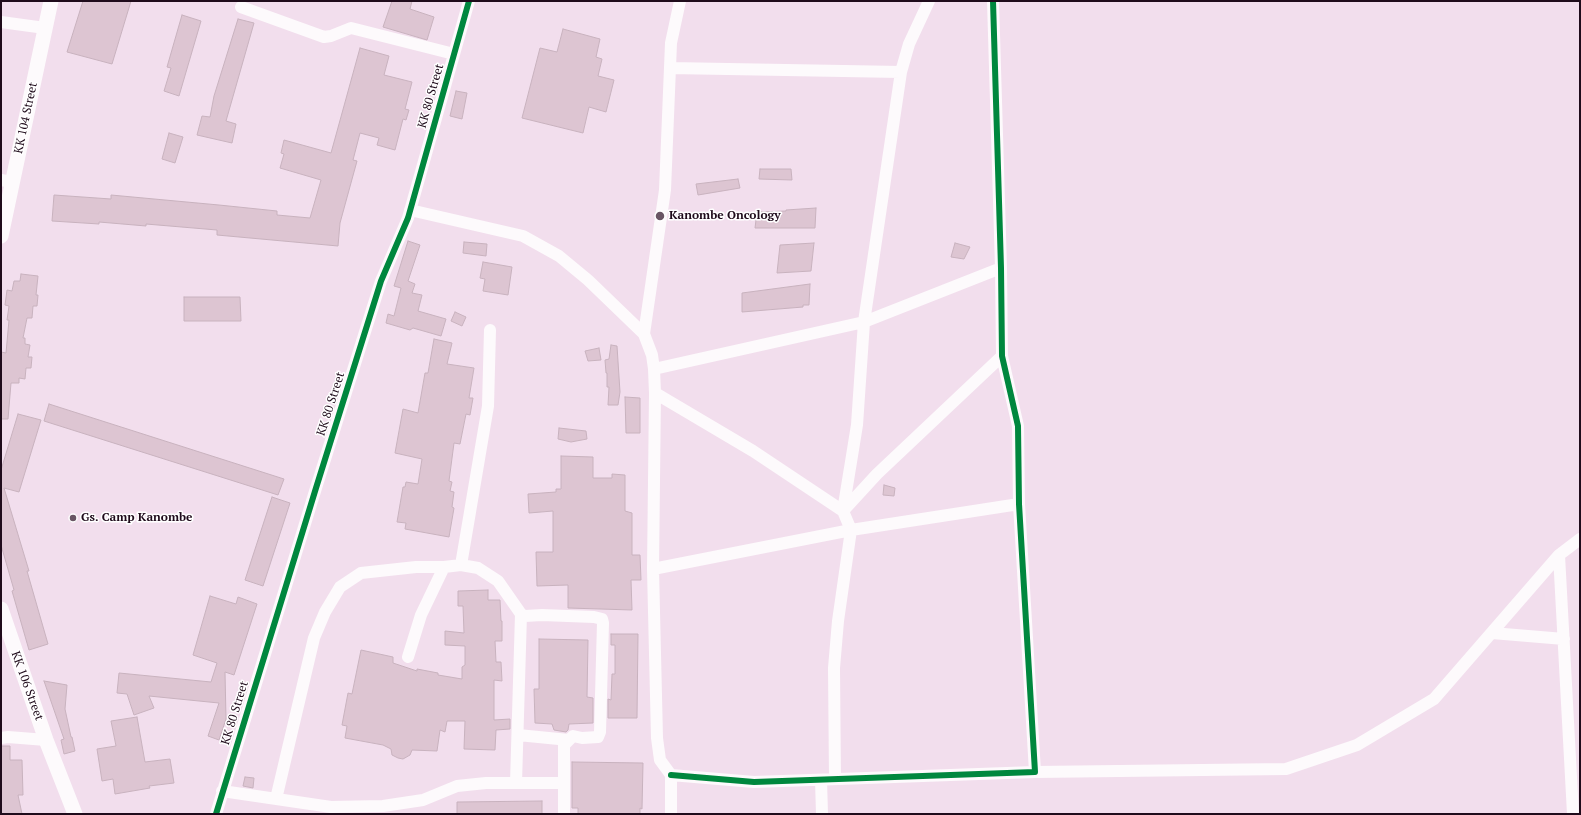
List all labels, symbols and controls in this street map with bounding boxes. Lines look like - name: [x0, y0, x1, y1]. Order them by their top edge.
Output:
- street label: KK 80 Street: [415, 62, 447, 130]
- street label: KK 104 Street: [11, 81, 41, 155]
- place label: Kanombe Oncology: [669, 209, 781, 223]
- marker: Kanombe Oncology: [654, 210, 666, 222]
- street label: KK 80 Street: [314, 370, 348, 438]
- place label: Gs. Camp Kanombe: [81, 511, 193, 525]
- marker: Gs. Camp Kanombe: [68, 513, 78, 523]
- street label: KK 106 Street: [8, 649, 46, 723]
- street label: KK 80 Street: [218, 679, 252, 747]

